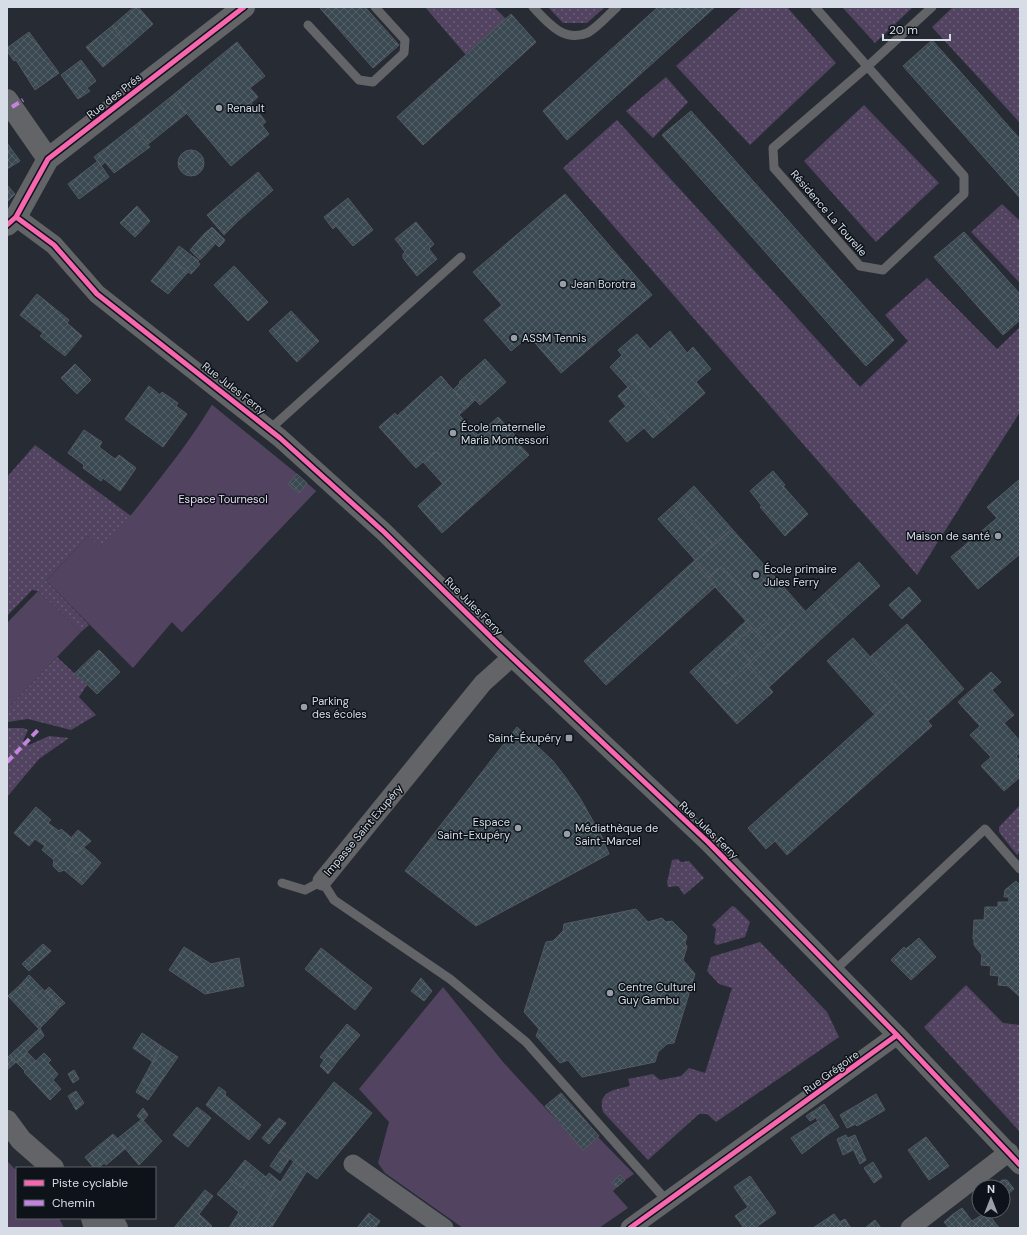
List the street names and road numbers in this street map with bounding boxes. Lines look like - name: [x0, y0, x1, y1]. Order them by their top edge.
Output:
- street label: Rue des Prés: [84, 70, 144, 122]
- street label: Résidence La Tourelle: [788, 167, 870, 259]
- street label: Rue Jules Ferry: [199, 359, 269, 417]
- street label: Rue Jules Ferry: [442, 574, 506, 638]
- street label: Impasse Saint Exupéry: [321, 781, 405, 879]
- street label: Rue Jules Ferry: [676, 798, 742, 862]
- street label: Rue Grégoire: [800, 1047, 862, 1097]

